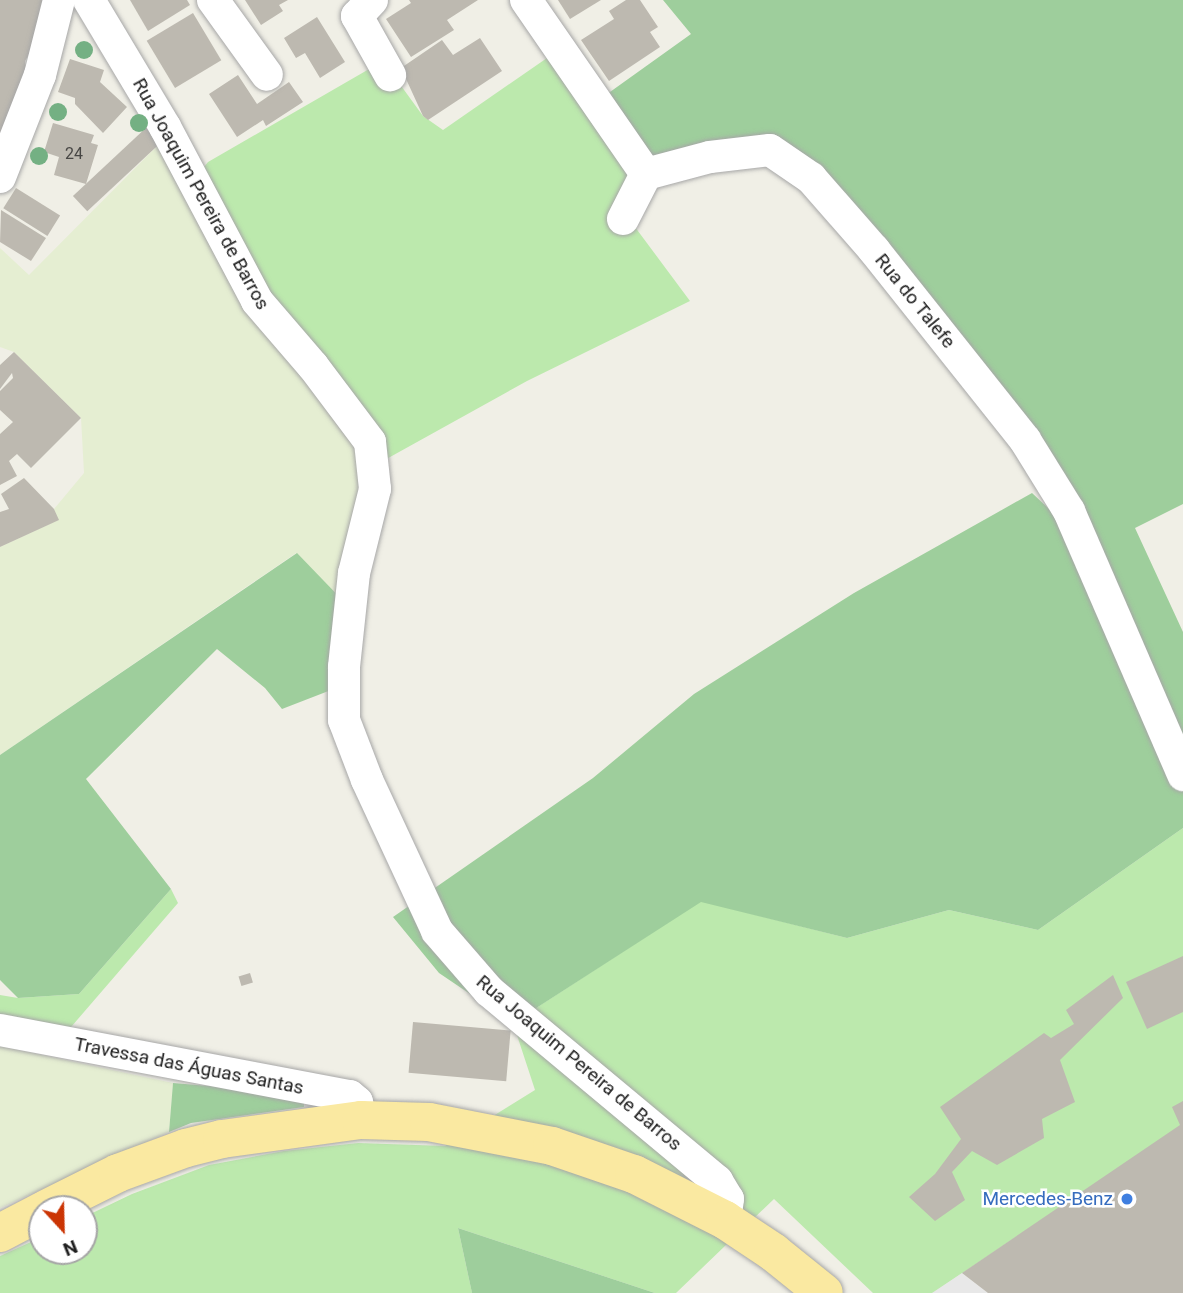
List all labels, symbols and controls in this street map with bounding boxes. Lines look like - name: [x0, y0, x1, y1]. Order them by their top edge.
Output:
- street label: Rua Joaquim Pereira de Barros: [128, 74, 274, 314]
- house number: 24: [65, 144, 83, 164]
- street label: Rua do Talefe: [870, 249, 960, 353]
- street label: Rua Joaquim Pereira de Barros: [472, 970, 686, 1156]
- street label: Travessa das Águas Santas: [72, 1033, 306, 1099]
- place label: Mercedes-Benz: [982, 1188, 1113, 1210]
- marker: Mercedes-Benz: [1119, 1191, 1135, 1207]
- north arrow: [28, 1195, 98, 1265]
- text: N: [60, 1235, 81, 1261]

